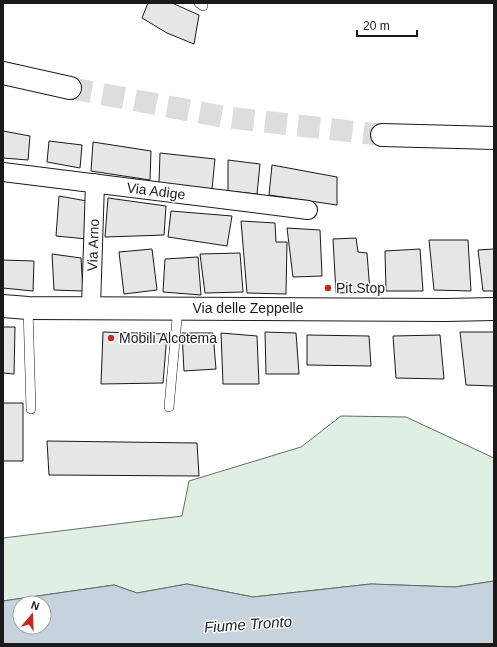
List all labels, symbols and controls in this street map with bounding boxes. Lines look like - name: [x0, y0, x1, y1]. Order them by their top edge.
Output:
- scale bar: [357, 12, 417, 38]
- text: 20 m: [363, 19, 390, 33]
- street label: Via Adige: [126, 179, 186, 203]
- street label: Via Arno: [84, 218, 102, 272]
- place label: Pit Stop: [336, 280, 385, 296]
- marker: Pit Stop: [323, 283, 333, 293]
- street label: Via delle Zeppelle: [192, 300, 304, 316]
- place label: Mobili Alcotema: [119, 330, 217, 346]
- marker: Mobili Alcotema: [106, 333, 116, 343]
- north arrow: [12, 595, 52, 635]
- text: N: [30, 599, 41, 613]
- water label: Fiume Tronto: [203, 612, 293, 636]

